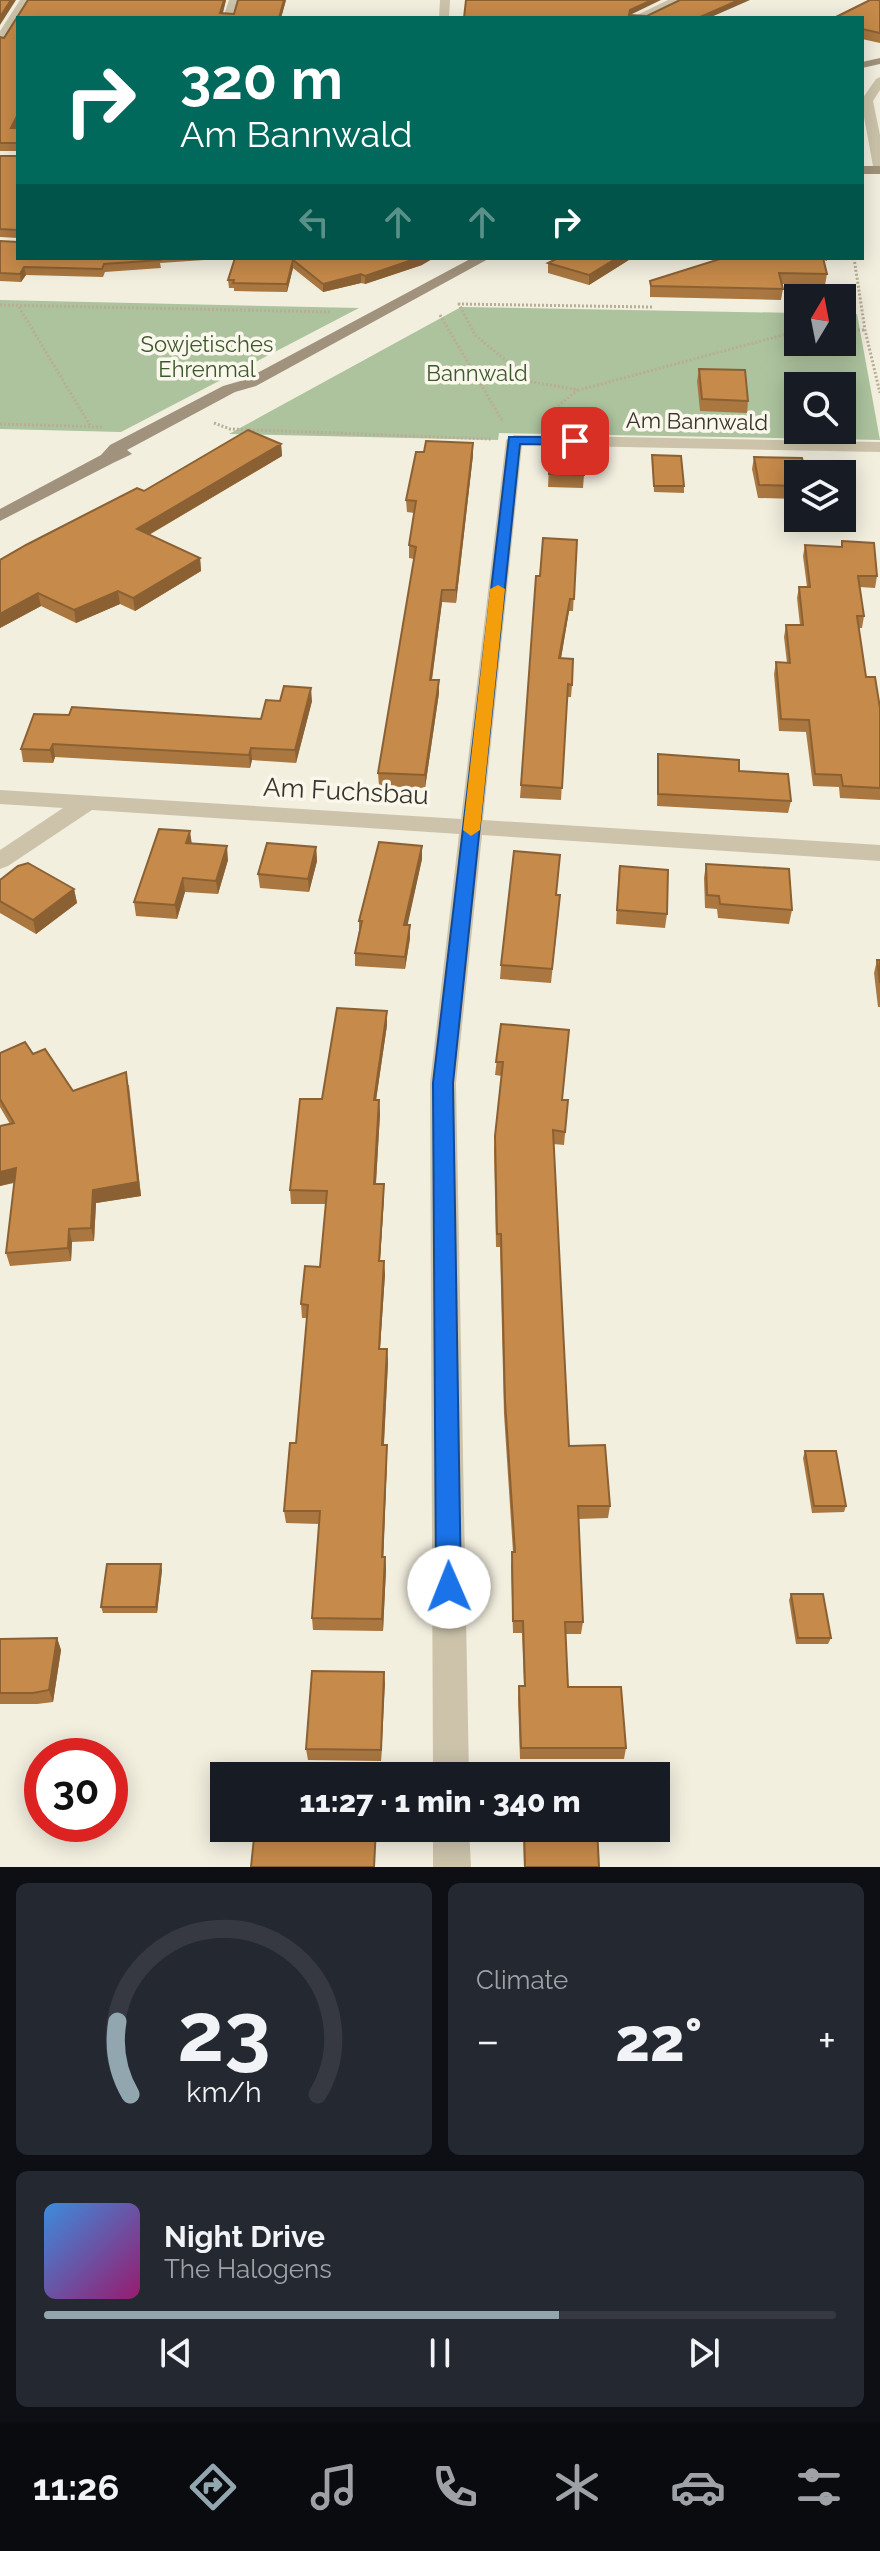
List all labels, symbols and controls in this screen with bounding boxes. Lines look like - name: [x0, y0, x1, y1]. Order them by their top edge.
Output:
- text: 320 m: [180, 46, 343, 112]
- icon: right: [48, 48, 152, 152]
- text: Am Bannwald: [180, 113, 412, 155]
- icon: left: [292, 200, 336, 244]
- icon: ahead: [376, 200, 420, 244]
- icon: ahead: [460, 200, 504, 244]
- icon: right: [544, 200, 588, 244]
- north arrow: [784, 284, 856, 356]
- map controls: [784, 284, 856, 532]
- park label: Sowjetisches Ehrenmal: [141, 331, 273, 382]
- park label: Bannwald: [426, 360, 528, 386]
- button: search: [784, 372, 856, 444]
- pin: [541, 407, 609, 475]
- street label: Am Bannwald: [626, 407, 768, 435]
- icon: arrive: [553, 419, 597, 463]
- button: layers: [784, 460, 856, 532]
- street label: Am Fuchsbau: [262, 772, 430, 810]
- position arrow: [407, 1545, 491, 1629]
- speed limit sign: 30: [24, 1738, 128, 1842]
- text: 11:27 · 1 min · 340 m: [299, 1784, 581, 1819]
- text: Climate: [476, 1965, 568, 1995]
- text: 23: [177, 1983, 271, 2080]
- text: 22°: [615, 2005, 702, 2075]
- text: −: [476, 2015, 500, 2066]
- text: +: [818, 2015, 836, 2066]
- text: km/h: [186, 2075, 262, 2109]
- text: Night Drive: [164, 2219, 325, 2254]
- text: The Halogens: [164, 2254, 332, 2284]
- icon: previous: [154, 2331, 198, 2375]
- icon: pause: [418, 2331, 462, 2375]
- icon: next: [682, 2331, 726, 2375]
- icon: directions: [185, 2459, 241, 2515]
- icon: music: [306, 2459, 362, 2515]
- icon: phone: [427, 2459, 483, 2515]
- icon: climate: [549, 2459, 605, 2515]
- icon: car: [670, 2459, 726, 2515]
- icon: filters: [791, 2459, 847, 2515]
- text: 11:26: [33, 2466, 119, 2508]

